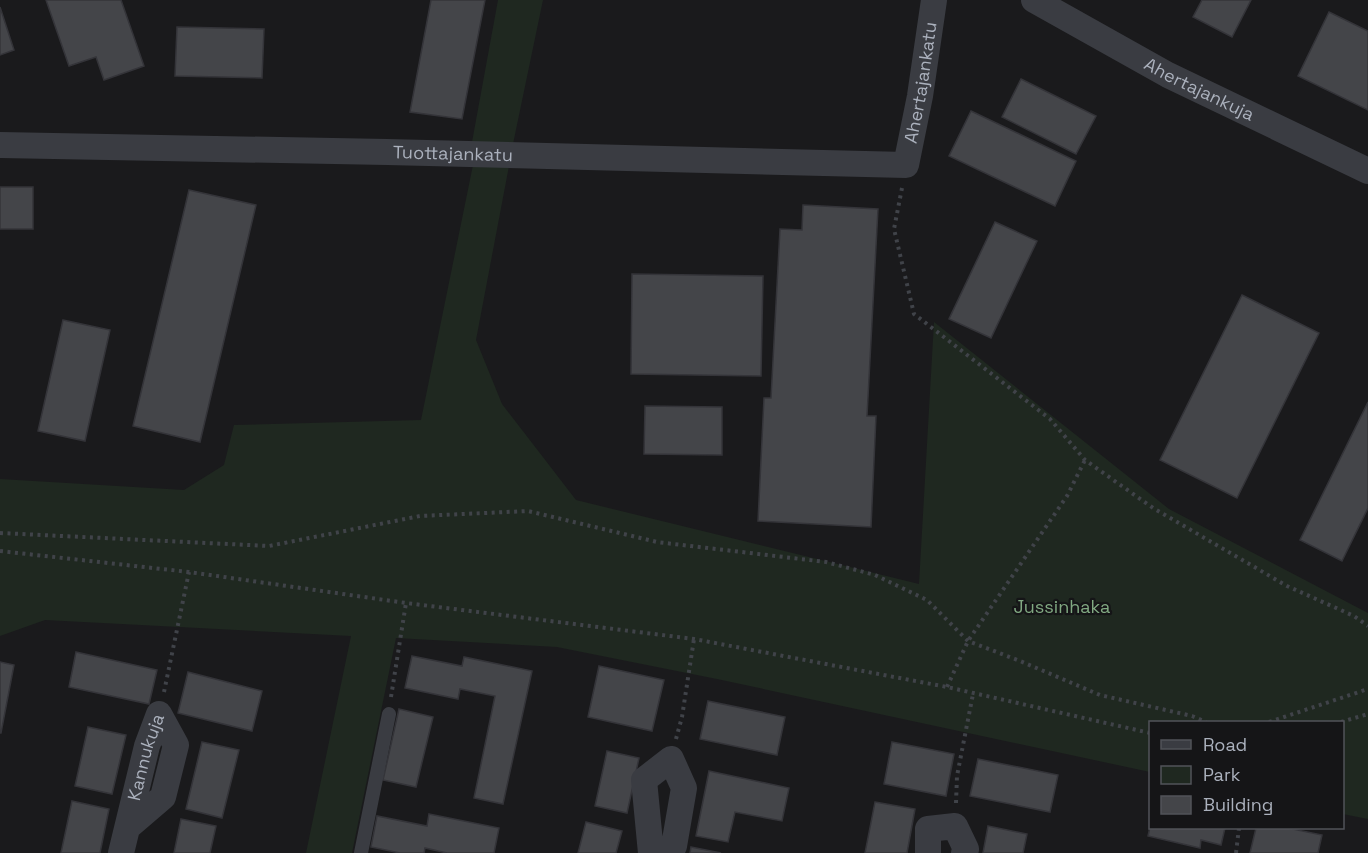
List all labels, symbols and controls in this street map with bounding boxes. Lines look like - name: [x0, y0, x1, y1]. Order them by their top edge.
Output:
- street label: Ahertajankatu: [899, 20, 942, 145]
- street label: Ahertajankuja: [1140, 52, 1258, 126]
- street label: Tuottajankatu: [393, 140, 513, 166]
- park label: Jussinhaka: [1014, 595, 1110, 618]
- street label: Kannukuja: [122, 710, 169, 803]
- legend: [1149, 721, 1344, 829]
- text: Road: [1203, 733, 1247, 756]
- text: Park: [1203, 763, 1241, 786]
- text: Building: [1203, 793, 1273, 816]

